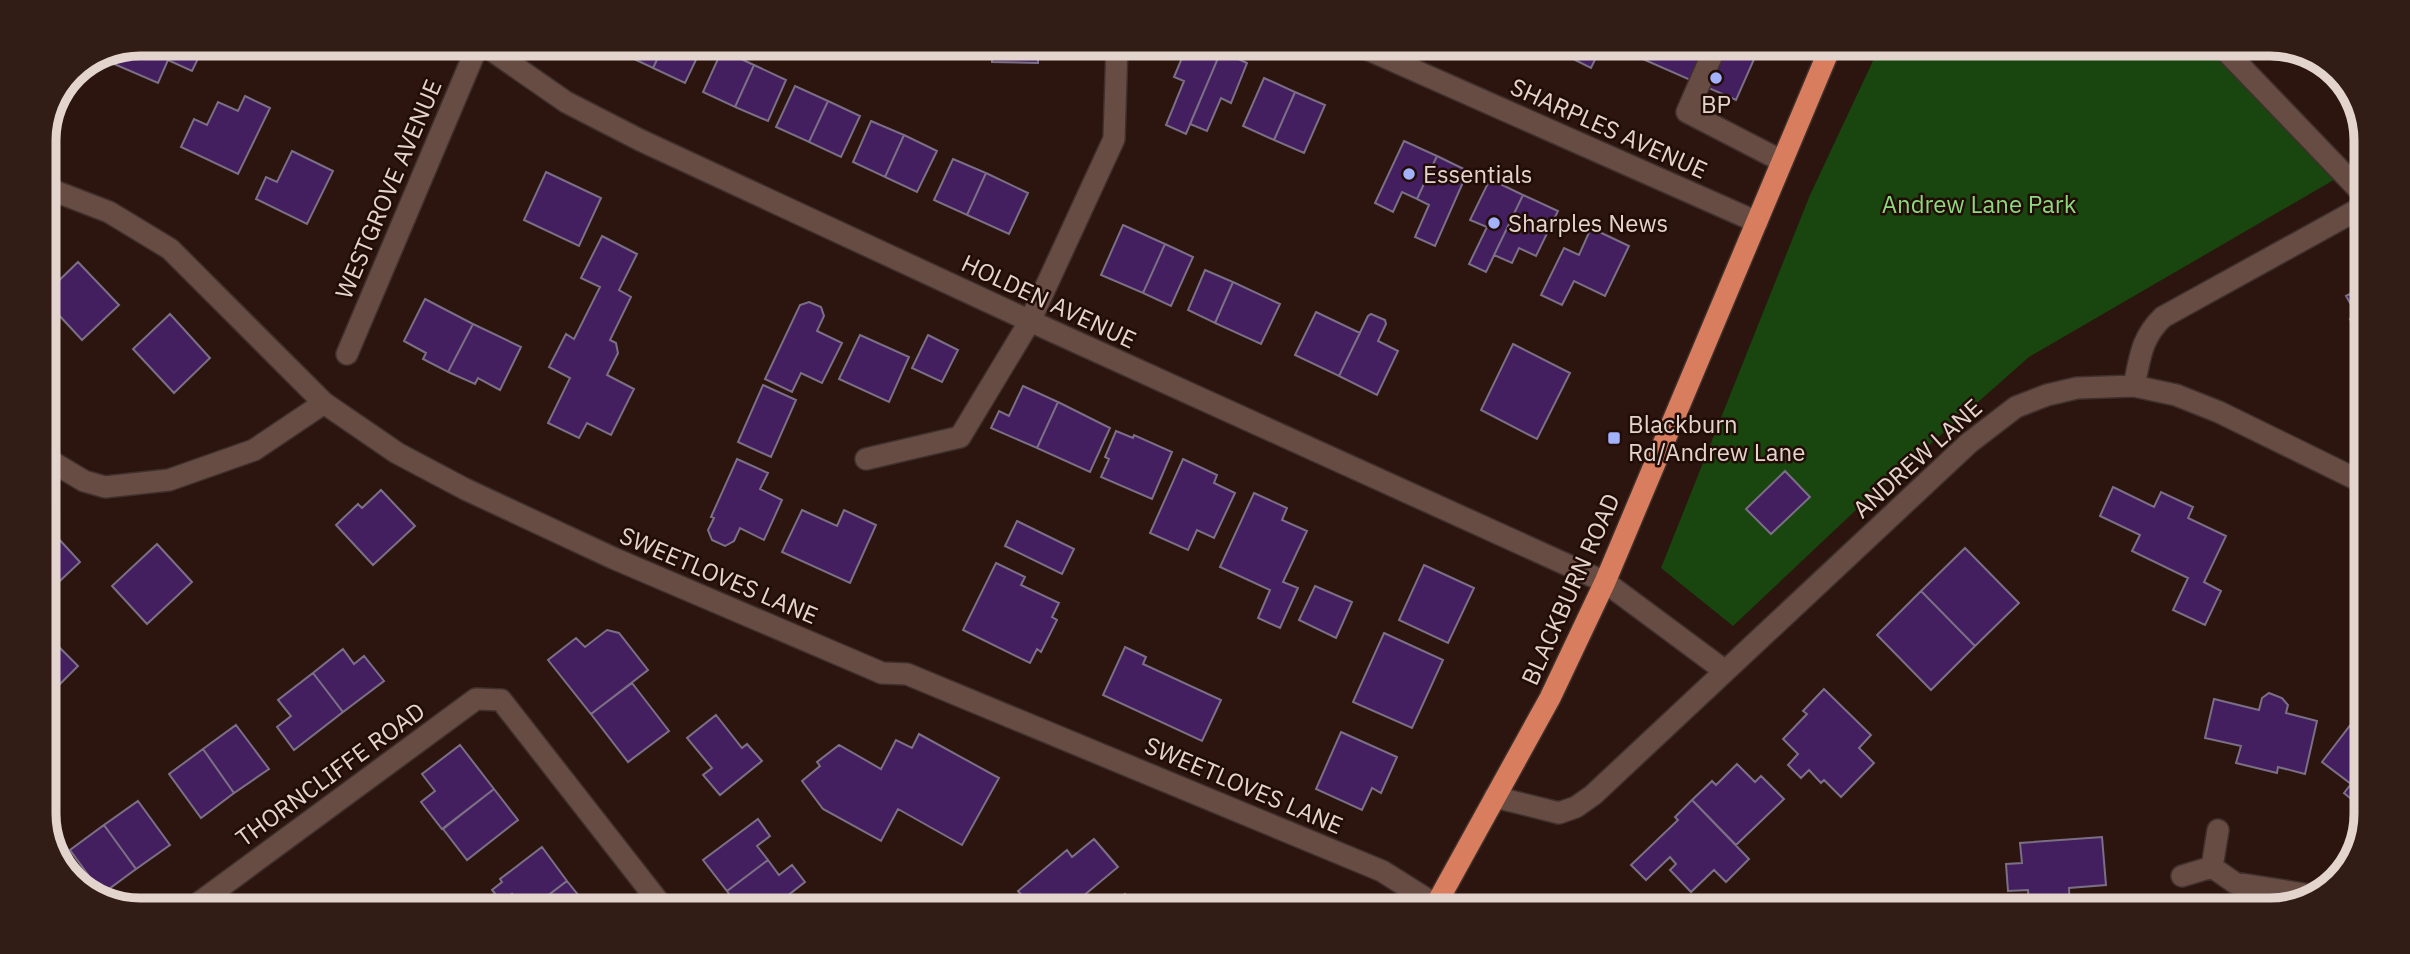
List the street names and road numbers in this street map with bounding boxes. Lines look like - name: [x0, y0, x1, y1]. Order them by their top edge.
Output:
- street label: SHARPLES AVENUE: [1506, 70, 1712, 186]
- street label: WESTGROVE AVENUE: [327, 74, 449, 304]
- street label: HOLDEN AVENUE: [957, 247, 1141, 355]
- street label: ANDREW LANE: [1845, 391, 1989, 525]
- street label: BLACKBURN ROAD: [1513, 488, 1627, 690]
- street label: SWEETLOVES LANE: [615, 519, 823, 631]
- street label: THORNCLIFFE ROAD: [229, 695, 431, 853]
- street label: SWEETLOVES LANE: [1140, 729, 1348, 841]

